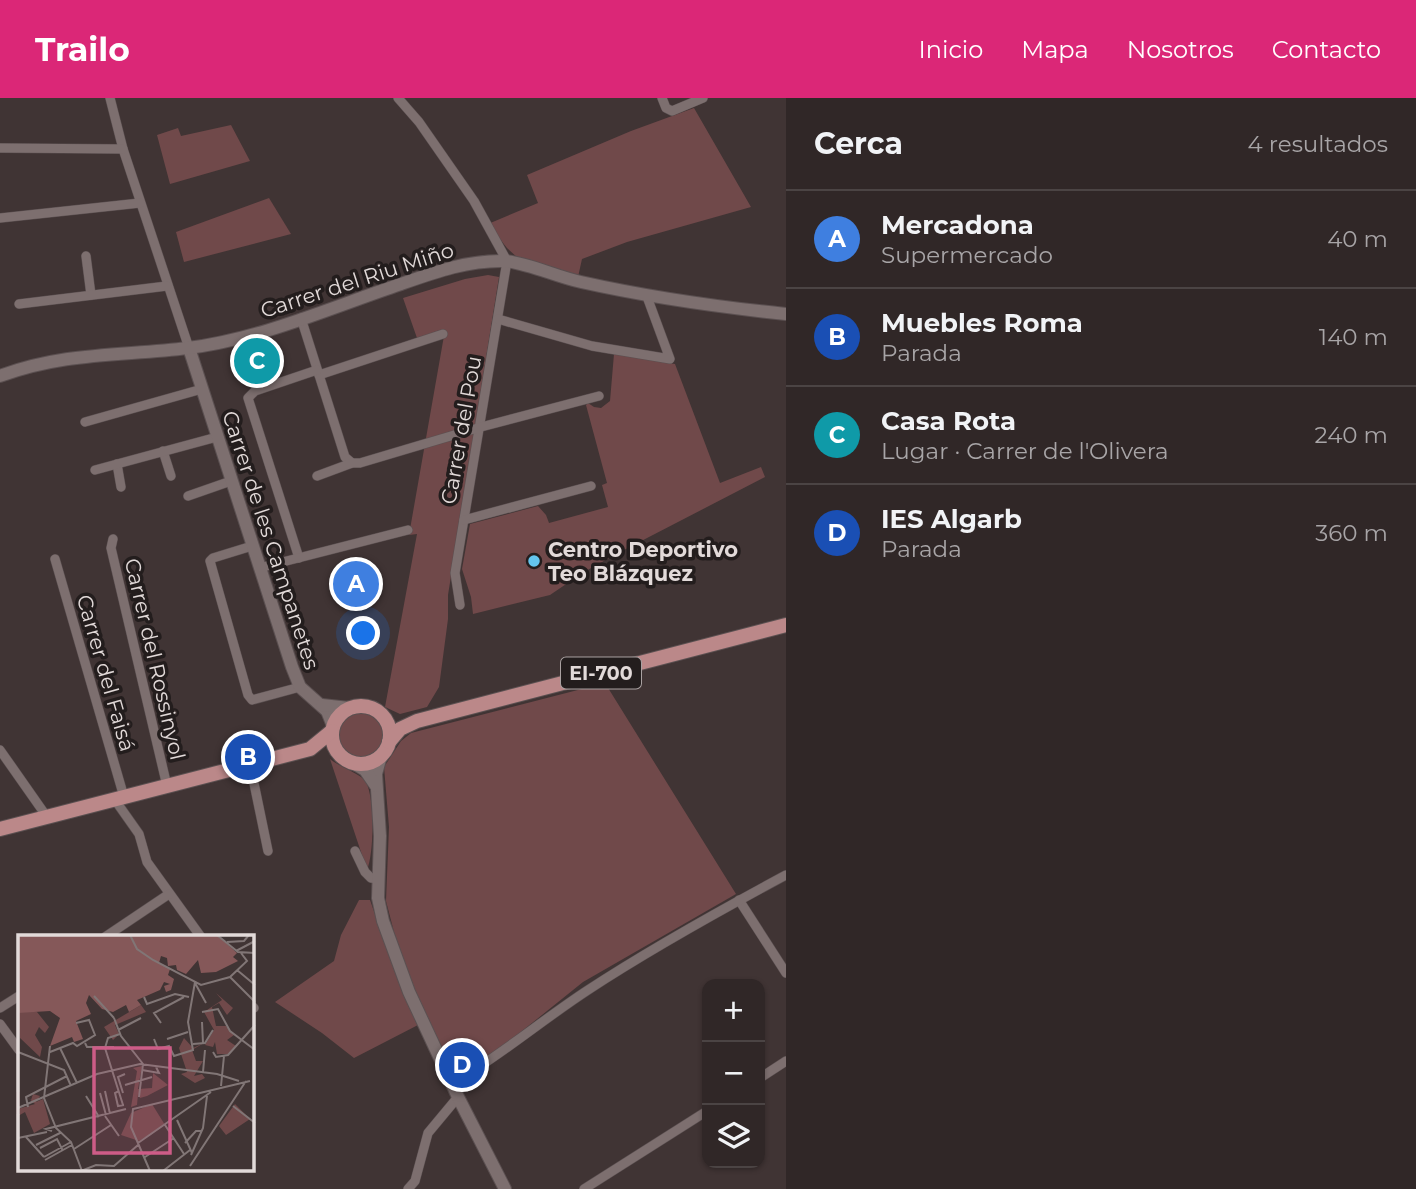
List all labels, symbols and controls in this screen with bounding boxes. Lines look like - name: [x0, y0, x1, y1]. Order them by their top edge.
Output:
- text: Trailo: [35, 29, 130, 69]
- text: Inicio: [918, 35, 983, 64]
- text: Mapa: [1021, 35, 1089, 64]
- text: Nosotros: [1127, 35, 1234, 64]
- text: Contacto: [1272, 35, 1381, 64]
- text: Cerca: [814, 125, 903, 162]
- text: 4 resultados: [1248, 130, 1388, 158]
- text: Mercadona: [881, 209, 1034, 241]
- text: A: [828, 225, 846, 253]
- text: 40 m: [1327, 225, 1388, 253]
- street label: Carrer del Riu Miño: [257, 237, 457, 323]
- text: Supermercado: [881, 241, 1053, 269]
- text: Muebles Roma: [881, 307, 1083, 339]
- text: B: [828, 323, 846, 351]
- text: 140 m: [1319, 323, 1388, 351]
- pin: C: [234, 335, 280, 387]
- text: Parada: [881, 339, 962, 367]
- street label: Carrer del Pou: [436, 354, 486, 506]
- text: Casa Rota: [881, 405, 1016, 437]
- street label: Carrer de les Campanetes: [217, 407, 325, 673]
- text: C: [829, 421, 845, 449]
- text: 240 m: [1315, 421, 1388, 449]
- text: Lugar · Carrer de l'Olivera: [881, 437, 1169, 465]
- text: IES Algarb: [881, 503, 1022, 535]
- text: D: [828, 519, 847, 547]
- text: 360 m: [1315, 519, 1388, 547]
- text: Parada: [881, 535, 962, 563]
- place label: Centro Deportivo Teo Blázquez: [548, 537, 738, 586]
- marker: Centro Deportivo Teo Blázquez: [526, 553, 542, 569]
- street label: Carrer del Rossinyol: [120, 556, 190, 762]
- pin: A: [333, 558, 379, 610]
- street label: Carrer del Faisá: [72, 592, 140, 754]
- your location: [346, 616, 380, 650]
- road number: EI-700: [561, 658, 641, 688]
- pin: B: [225, 731, 271, 783]
- inset map: [18, 935, 254, 1172]
- map controls: [702, 979, 765, 1168]
- button: +: [702, 979, 765, 1042]
- pin: D: [439, 1039, 485, 1091]
- button: −: [702, 1042, 765, 1105]
- button: layers: [702, 1105, 765, 1168]

